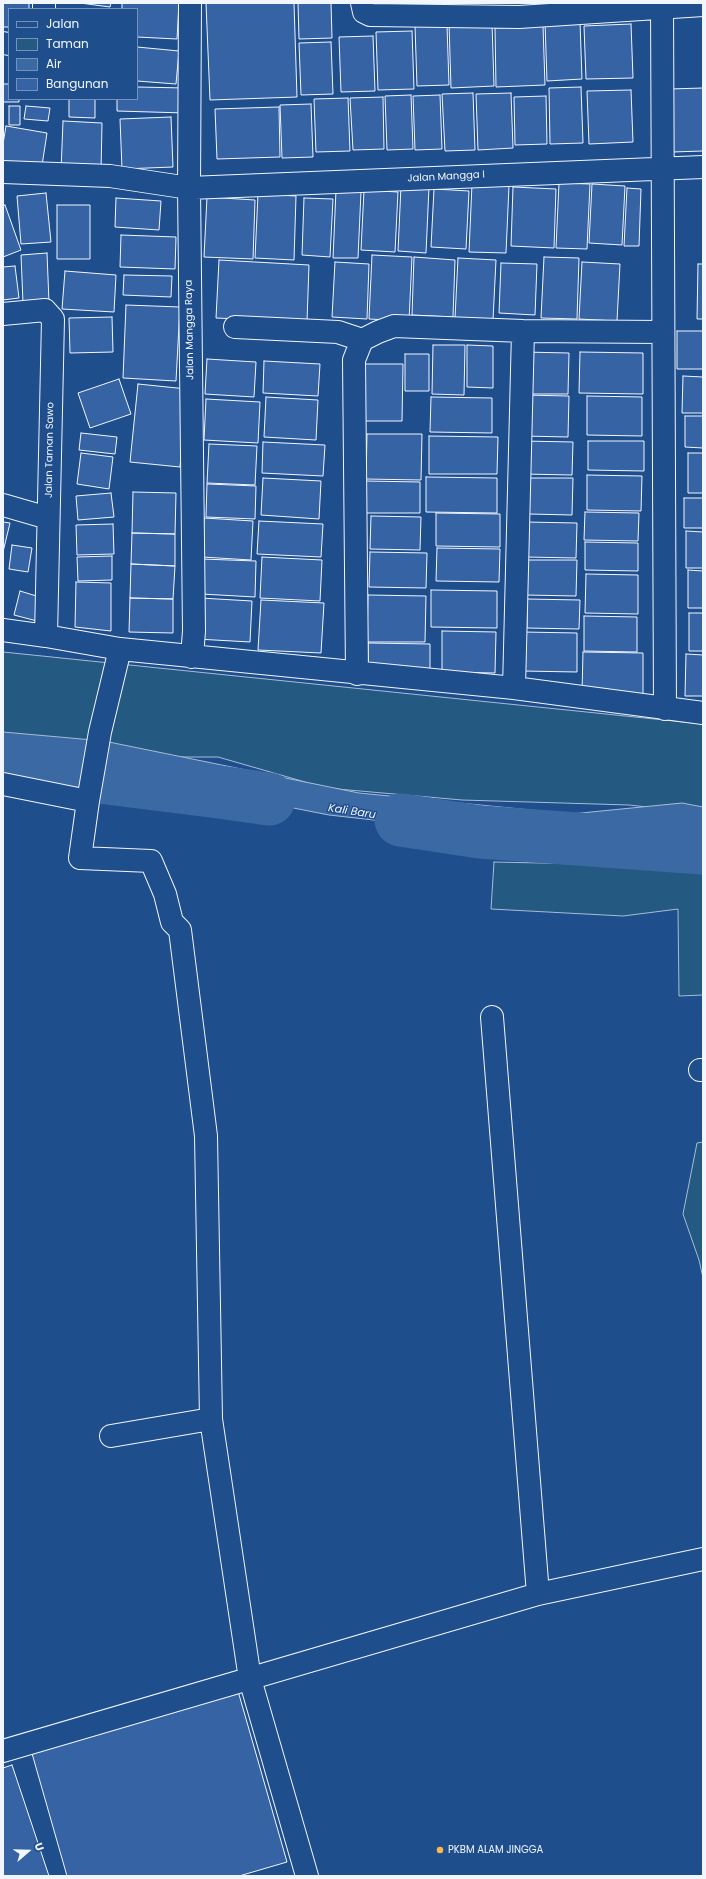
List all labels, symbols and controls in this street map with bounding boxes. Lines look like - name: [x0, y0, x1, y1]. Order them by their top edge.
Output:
- legend: [8, 8, 138, 100]
- text: Jalan: [46, 15, 79, 32]
- text: Taman: [46, 35, 89, 52]
- text: Air: [46, 55, 62, 72]
- text: Bangunan: [46, 75, 108, 92]
- street label: Jalan Mangga I: [407, 169, 485, 185]
- street label: Jalan Mangga Raya: [183, 280, 197, 380]
- street label: Jalan Taman Sawo: [43, 402, 57, 498]
- water label: Kali Baru: [327, 802, 377, 822]
- north arrow: [8, 1831, 48, 1871]
- text: U: [30, 1841, 48, 1853]
- place label: PKBM ALAM JINGGA: [448, 1844, 543, 1856]
- marker: PKBM ALAM JINGGA: [435, 1845, 445, 1855]

